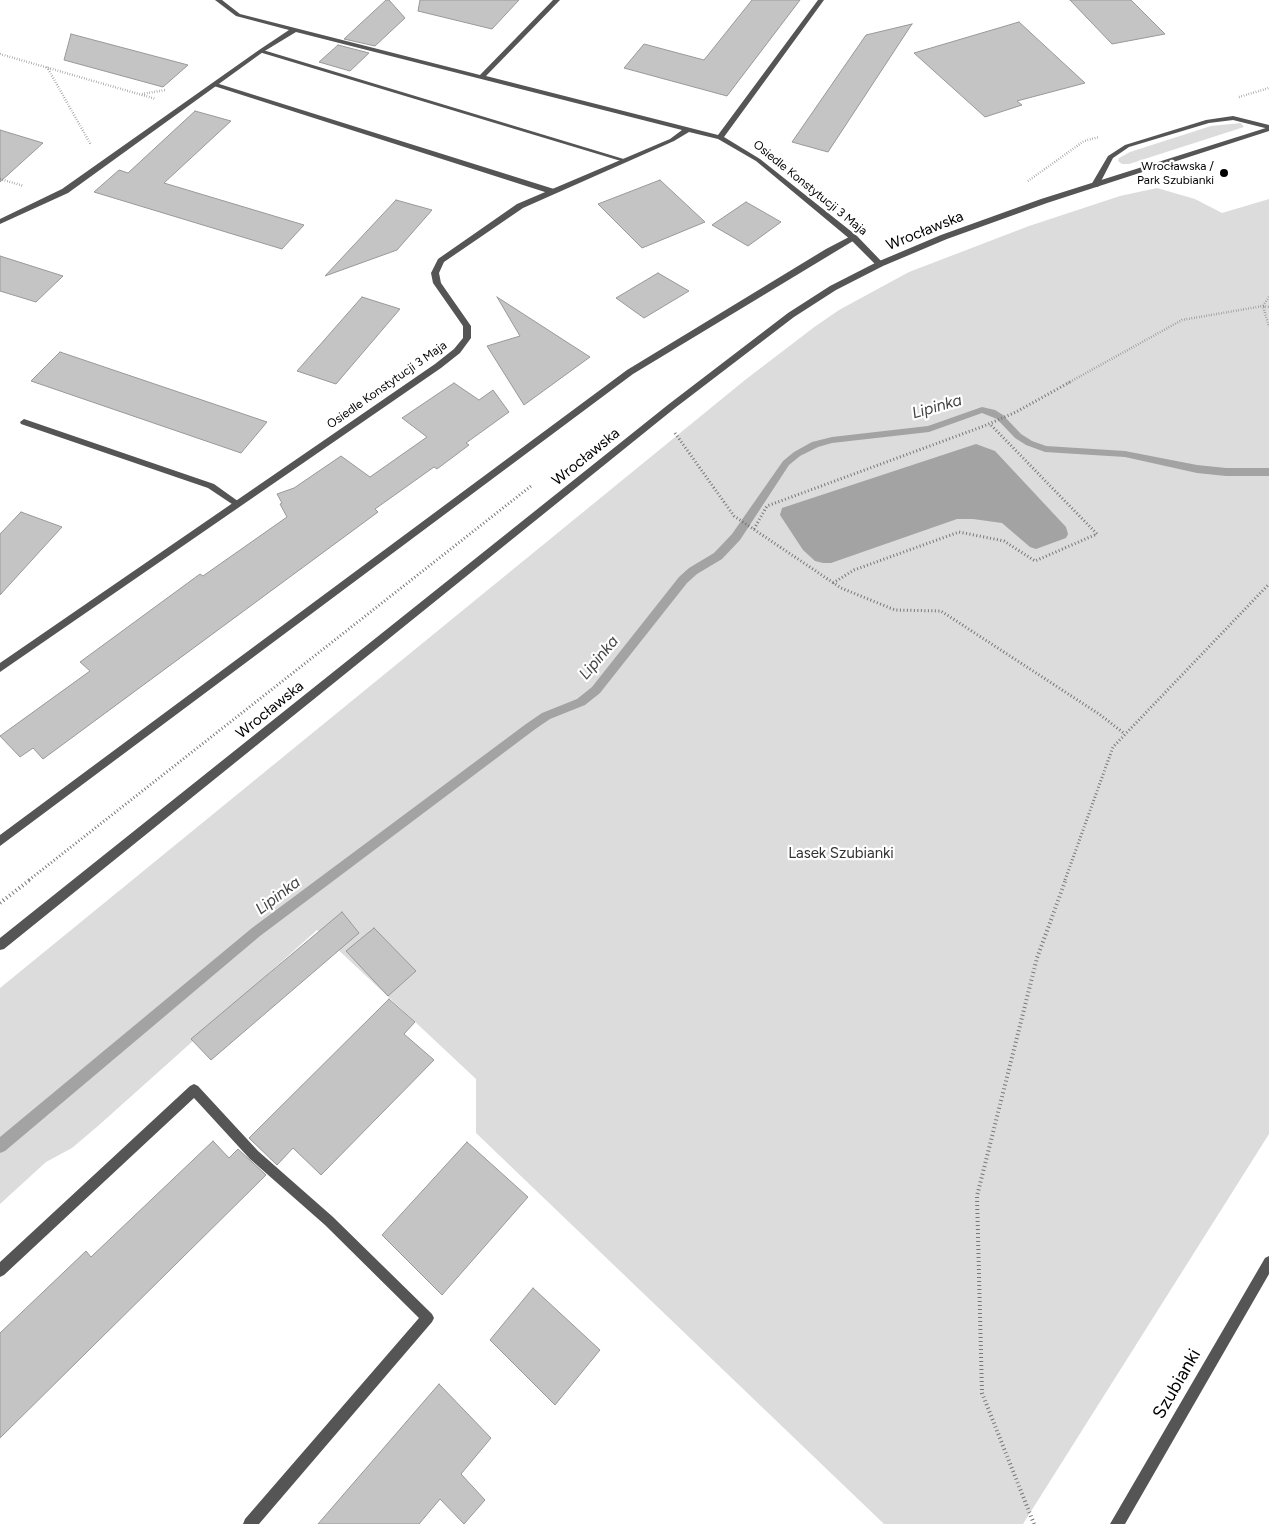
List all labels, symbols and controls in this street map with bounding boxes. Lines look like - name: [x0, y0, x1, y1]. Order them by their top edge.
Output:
- street label: Osiedle Konstytucji 3 Maja: [750, 138, 870, 238]
- place label: Wrocławska / Park Szubianki: [1137, 159, 1214, 187]
- marker: Wrocławska / Park Szubianki: [1218, 167, 1230, 179]
- street label: Wrocławska: [884, 207, 966, 255]
- street label: Osiedle Konstytucji 3 Maja: [324, 338, 450, 432]
- water label: Lipinka: [910, 391, 964, 423]
- street label: Wrocławska: [549, 424, 623, 490]
- water label: Lipinka: [575, 632, 623, 684]
- street label: Wrocławska: [233, 677, 307, 743]
- park label: Lasek Szubianki: [788, 845, 894, 863]
- water label: Lipinka: [252, 873, 304, 919]
- street label: Szubianki: [1148, 1345, 1206, 1423]

